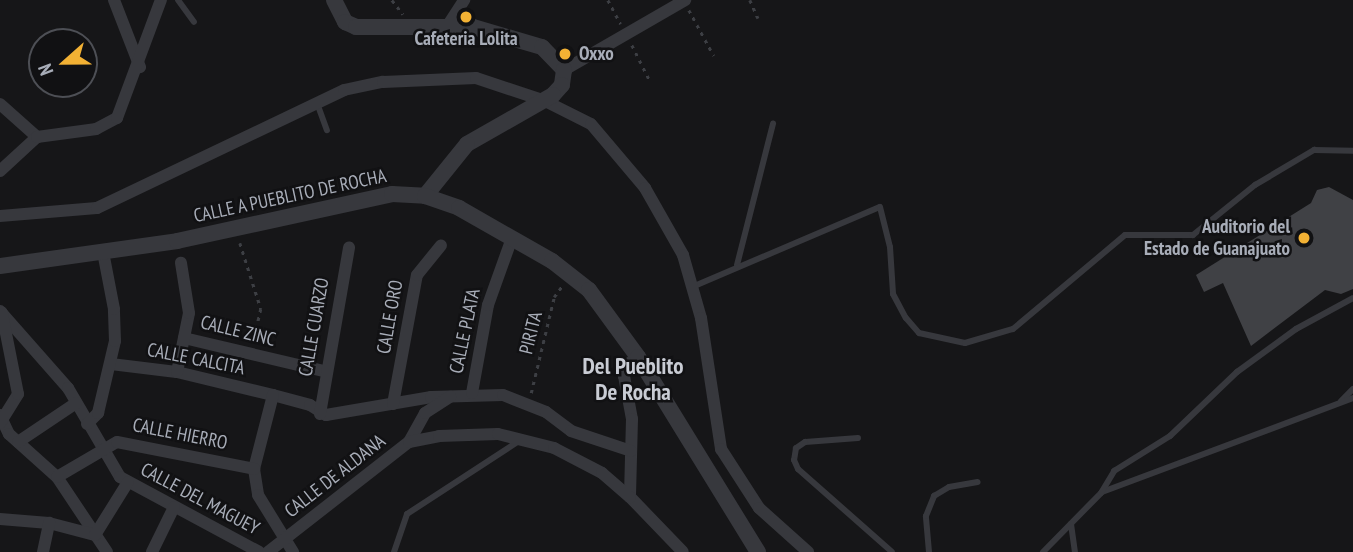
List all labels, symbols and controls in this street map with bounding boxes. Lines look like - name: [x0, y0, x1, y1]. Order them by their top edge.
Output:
- marker: Cafeteria Lolita: [458, 9, 474, 25]
- north arrow: [28, 28, 98, 98]
- place label: Cafeteria Lolita: [414, 28, 518, 50]
- place label: Oxxo: [579, 43, 614, 65]
- marker: Oxxo: [557, 46, 573, 62]
- text: N: [32, 61, 58, 79]
- street label: CALLE A PUEBLITO DE ROCHA: [191, 164, 389, 228]
- place label: Auditorio del Estado de Guanajuato: [1144, 216, 1290, 260]
- marker: Auditorio del Estado de Guanajuato: [1296, 230, 1312, 246]
- street label: CALLE CUARZO: [294, 276, 334, 378]
- street label: CALLE ORO: [372, 278, 408, 356]
- street label: CALLE PLATA: [445, 287, 485, 375]
- street label: PIRITA: [515, 309, 547, 357]
- street label: CALLE ZINC: [198, 311, 278, 351]
- street label: CALLE CALCITA: [145, 338, 247, 380]
- district label: Del Pueblito De Rocha: [583, 352, 683, 406]
- street label: CALLE HIERRO: [131, 414, 229, 454]
- street label: CALLE DE ALDANA: [280, 429, 390, 523]
- street label: CALLE DEL MAGUEY: [136, 458, 264, 540]

